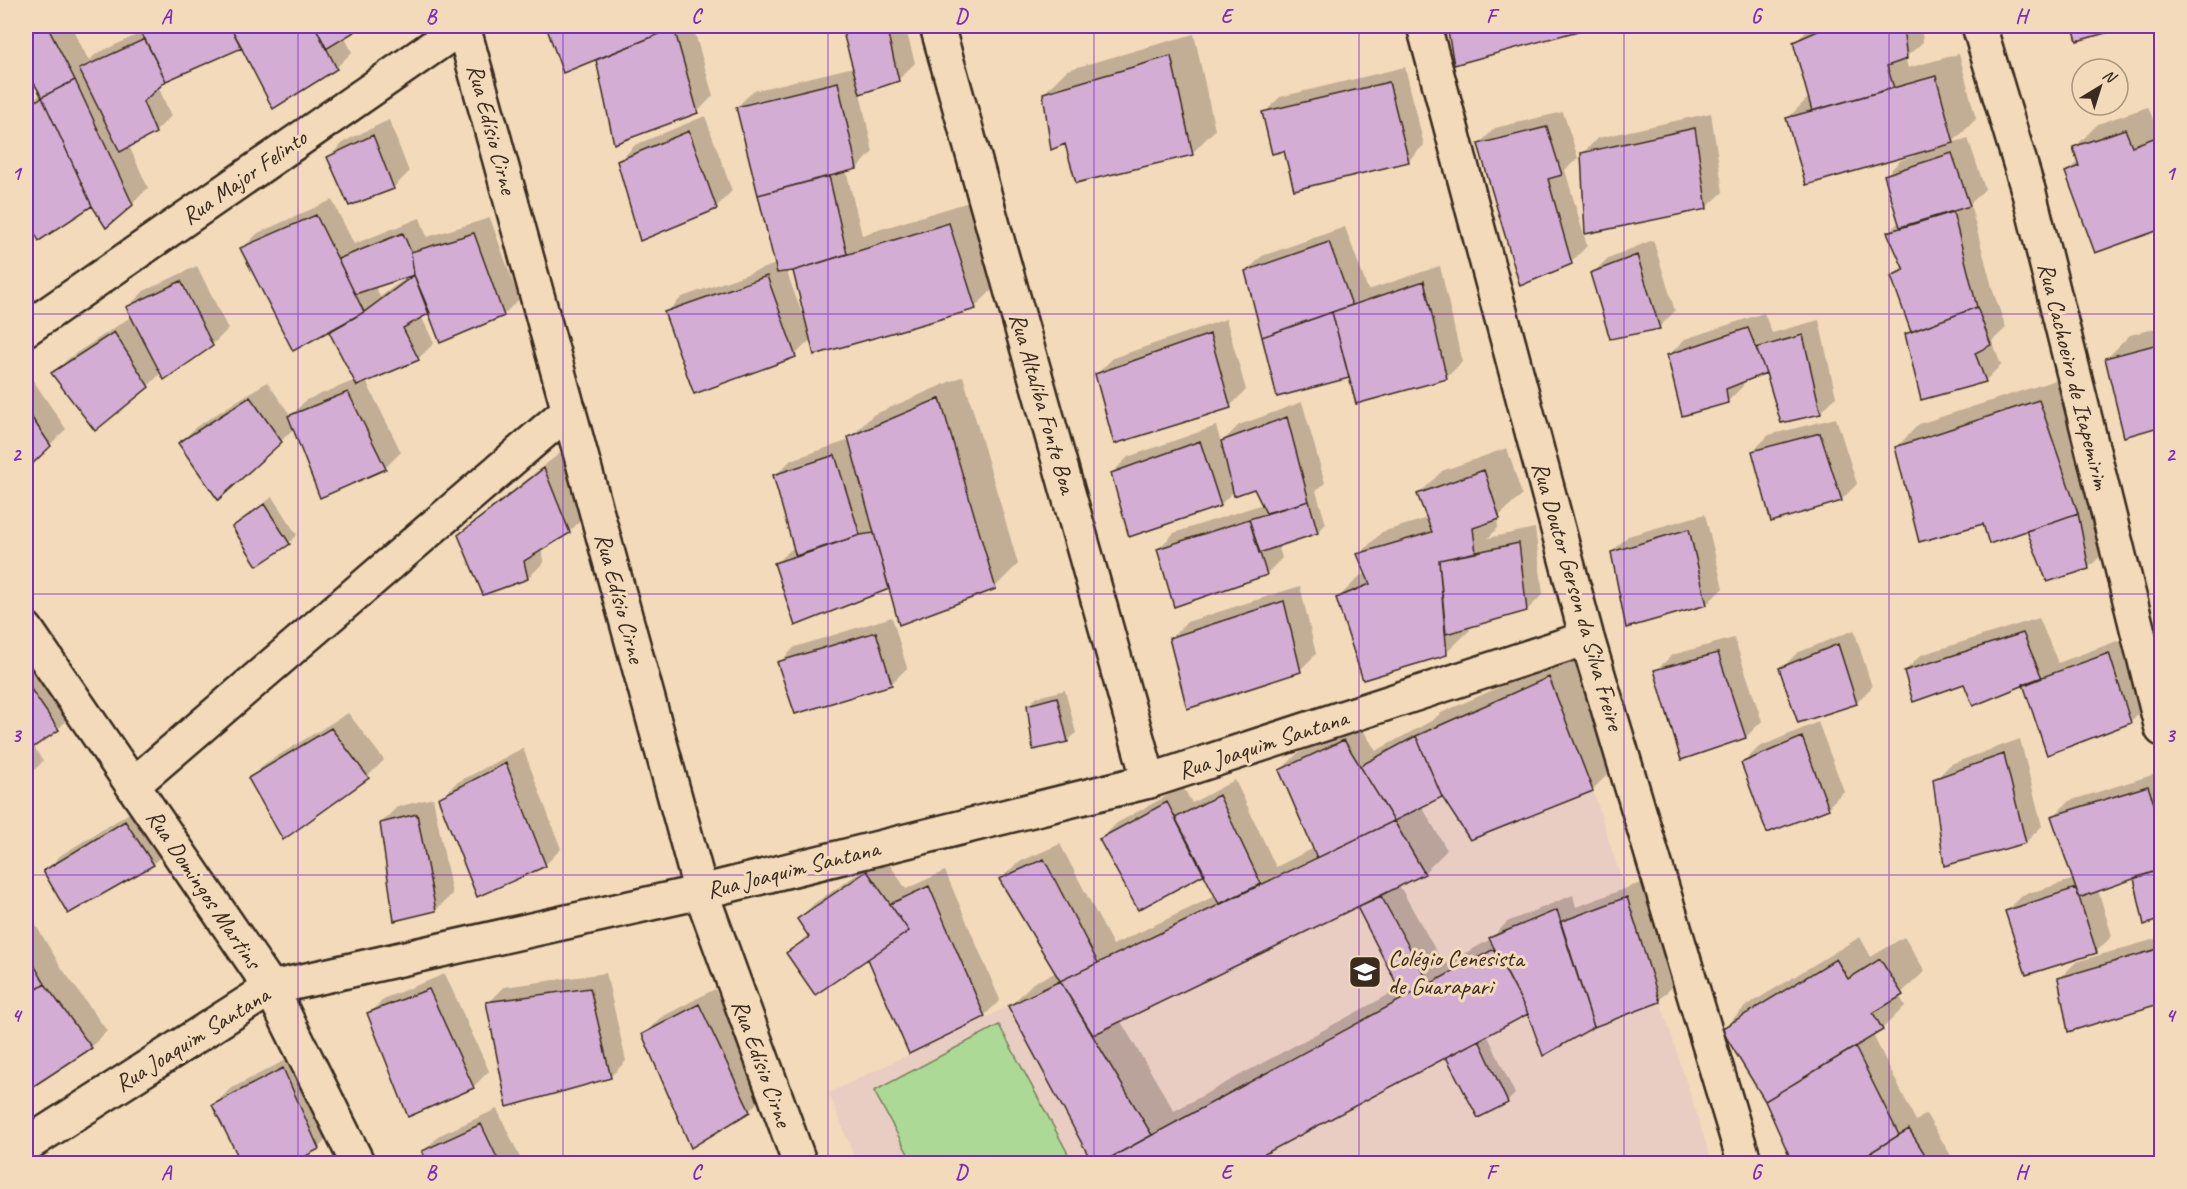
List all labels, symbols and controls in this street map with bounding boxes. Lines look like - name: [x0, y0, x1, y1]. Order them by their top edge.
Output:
- text: A: [161, 4, 173, 29]
- text: B: [426, 4, 438, 29]
- text: C: [691, 4, 703, 29]
- text: D: [955, 4, 969, 29]
- text: E: [1221, 4, 1235, 29]
- text: F: [1486, 4, 1500, 29]
- text: G: [1751, 4, 1764, 29]
- text: H: [2015, 4, 2030, 29]
- north arrow: [2070, 57, 2130, 117]
- street label: Rua Edísio Cirne: [460, 61, 524, 199]
- text: N: [2099, 65, 2121, 89]
- street label: Rua Major Felinto: [176, 122, 314, 231]
- text: 1: [12, 161, 23, 186]
- text: 1: [2166, 161, 2177, 186]
- street label: Rua Cachoeiro de Itapemirim: [2031, 259, 2117, 493]
- street label: Rua Altaliba Fonte Boa: [1003, 309, 1084, 499]
- text: 2: [12, 442, 23, 467]
- text: 2: [2166, 442, 2177, 467]
- street label: Rua Doutor Gerson da Silva Freire: [1525, 458, 1631, 736]
- street label: Rua Edísio Cirne: [588, 530, 652, 668]
- street label: Rua Joaquim Santana: [1174, 702, 1354, 786]
- text: 3: [12, 723, 23, 748]
- text: 3: [2166, 723, 2177, 748]
- street label: Rua Domingos Martins: [140, 804, 269, 976]
- street label: Rua Joaquim Santana: [704, 833, 884, 905]
- place label: Colégio Cenesista de Guarapari: [1388, 943, 1526, 1001]
- school or university icon: Colégio Cenesista de Guarapari: [1347, 954, 1383, 990]
- street label: Rua Joaquim Santana: [109, 978, 277, 1099]
- street label: Rua Edísio Cirne: [725, 995, 800, 1133]
- text: 4: [12, 1003, 24, 1028]
- text: 4: [2166, 1003, 2178, 1028]
- text: A: [161, 1160, 173, 1185]
- text: B: [426, 1160, 438, 1185]
- text: C: [691, 1160, 703, 1185]
- text: D: [955, 1160, 969, 1185]
- text: E: [1221, 1160, 1235, 1185]
- text: F: [1486, 1160, 1500, 1185]
- text: G: [1751, 1160, 1764, 1185]
- text: H: [2015, 1160, 2030, 1185]

